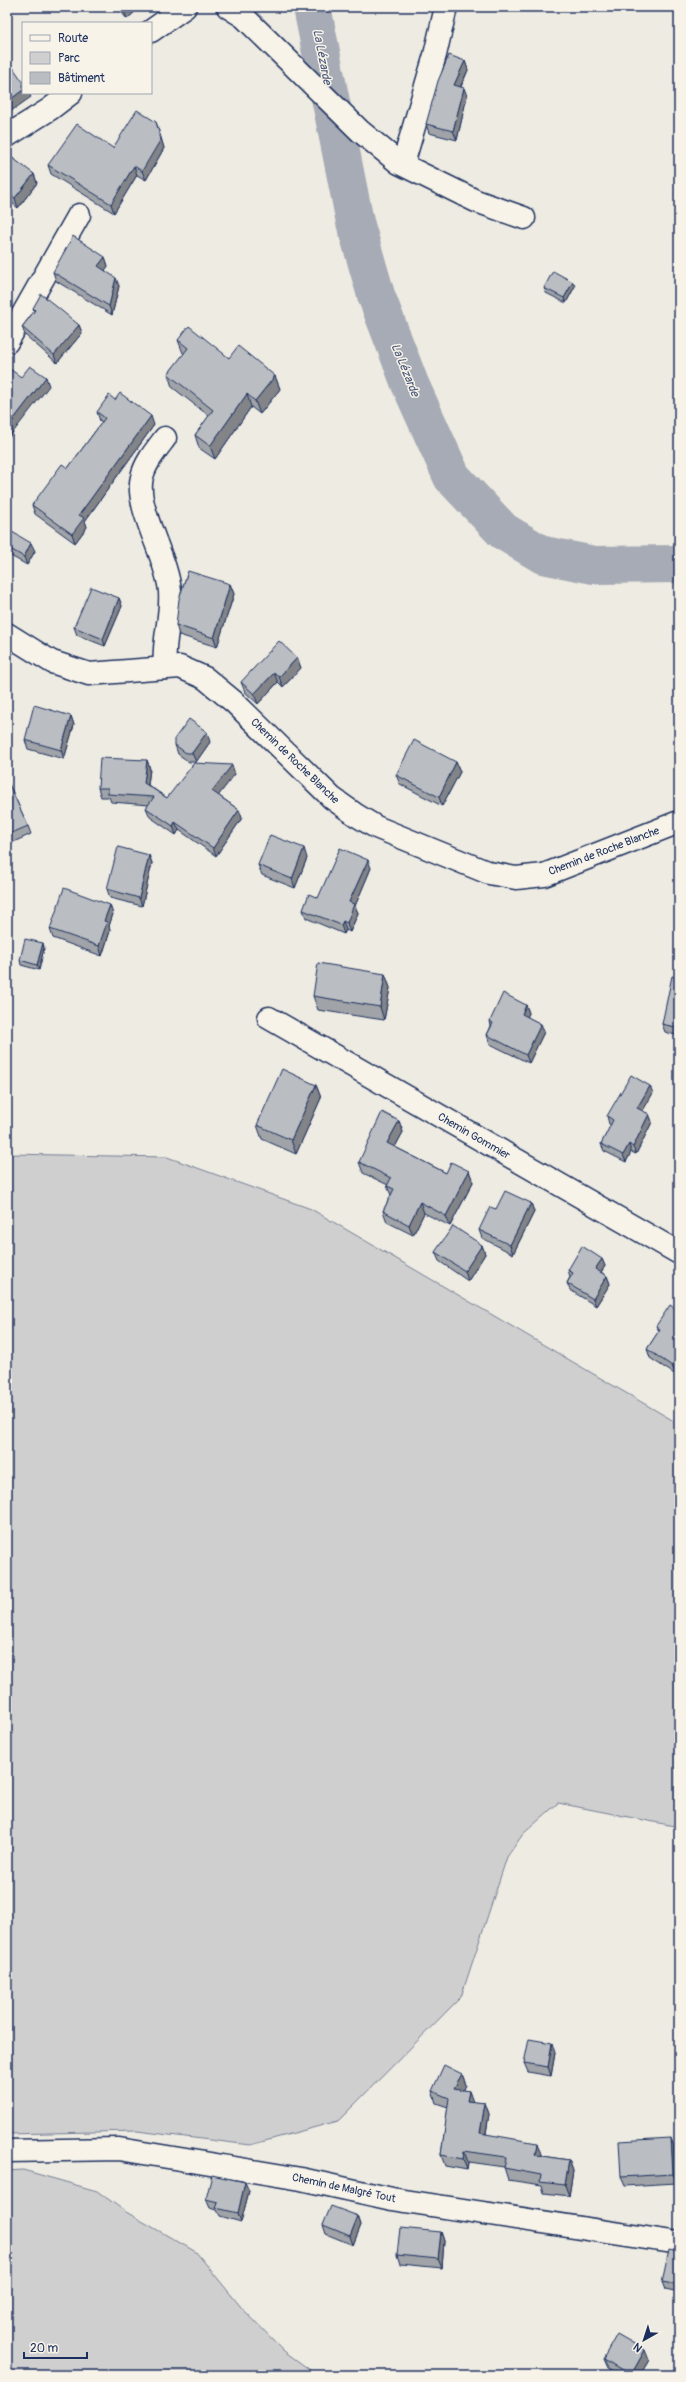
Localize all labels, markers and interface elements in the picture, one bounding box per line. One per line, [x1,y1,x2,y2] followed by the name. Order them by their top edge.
[22,22,152,94] legend
[309,28,335,87] water label: La Lézarde
[58,31,88,46] text: Route
[58,51,80,66] text: Parc
[58,71,105,86] text: Bâtiment
[388,341,423,400] water label: La Lézarde
[248,715,342,807] street label: Chemin de Roche Blanche
[547,824,662,878] street label: Chemin de Roche Blanche
[436,1110,512,1162] street label: Chemin Gommier
[291,2171,398,2205] street label: Chemin de Malgré Tout
[624,2320,664,2360] north arrow
[24,2334,87,2360] scale bar
[631,2340,645,2355] text: N
[30,2341,59,2356] text: 20 m

